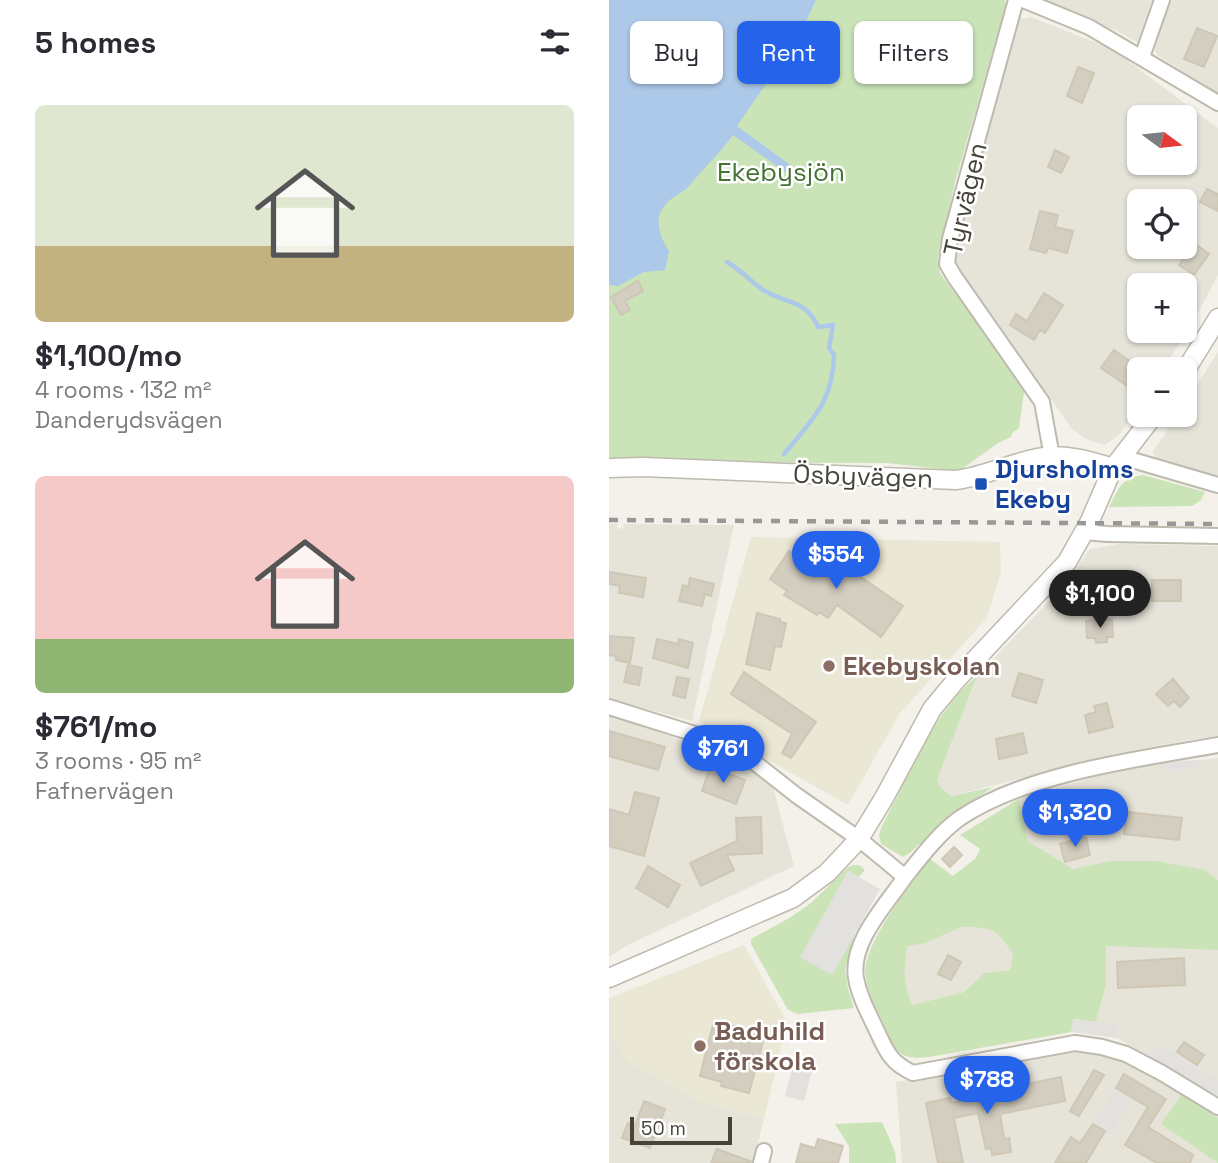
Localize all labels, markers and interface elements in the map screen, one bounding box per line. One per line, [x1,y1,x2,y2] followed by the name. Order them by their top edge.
[630,21,723,84] chip: Buy
[737,21,840,84] chip: Rent
[854,21,973,84] chip: Filters
[35,23,156,62] text: 5 homes
[536,23,574,61] icon: filters
[1127,105,1197,175] north arrow
[1127,105,1197,427] map controls
[935,139,995,259] street label: Tyrvägen
[242,150,368,276] icon: home
[717,155,845,189] park label: Ekebysjön
[1127,189,1197,259] button: locate
[1127,273,1197,343] button: +
[35,336,182,375] text: $1,100/mo
[1127,357,1197,427] button: −
[35,375,211,405] text: 4 rooms · 132 m²
[35,405,223,435] text: Danderydsvägen
[995,452,1134,516] place label: Djursholms Ekeby
[792,457,934,495] street label: Ösbyvägen
[973,476,989,492] marker: Djursholms Ekeby
[242,521,368,647] icon: home
[795,532,877,591] pin: $554
[808,539,864,569] text: $554
[1043,570,1157,630] pin: $1,100
[1065,578,1135,608] text: $1,100
[843,649,1000,683] place label: Ekebyskolan
[821,658,837,674] marker: Ekebyskolan
[35,707,157,746] text: $761/mo
[682,726,764,785] pin: $761
[697,733,749,763] text: $761
[35,746,201,776] text: 3 rooms · 95 m²
[35,776,174,806] text: Fafnervägen
[1018,790,1132,849] pin: $1,320
[1038,797,1112,827] text: $1,320
[714,1014,825,1078] place label: Baduhild förskola
[692,1038,708,1054] marker: Baduhild förskola
[946,1056,1028,1116] pin: $788
[960,1064,1014,1094] text: $788
[630,1114,731,1146] scale bar
[641,1116,686,1141] text: 50 m

